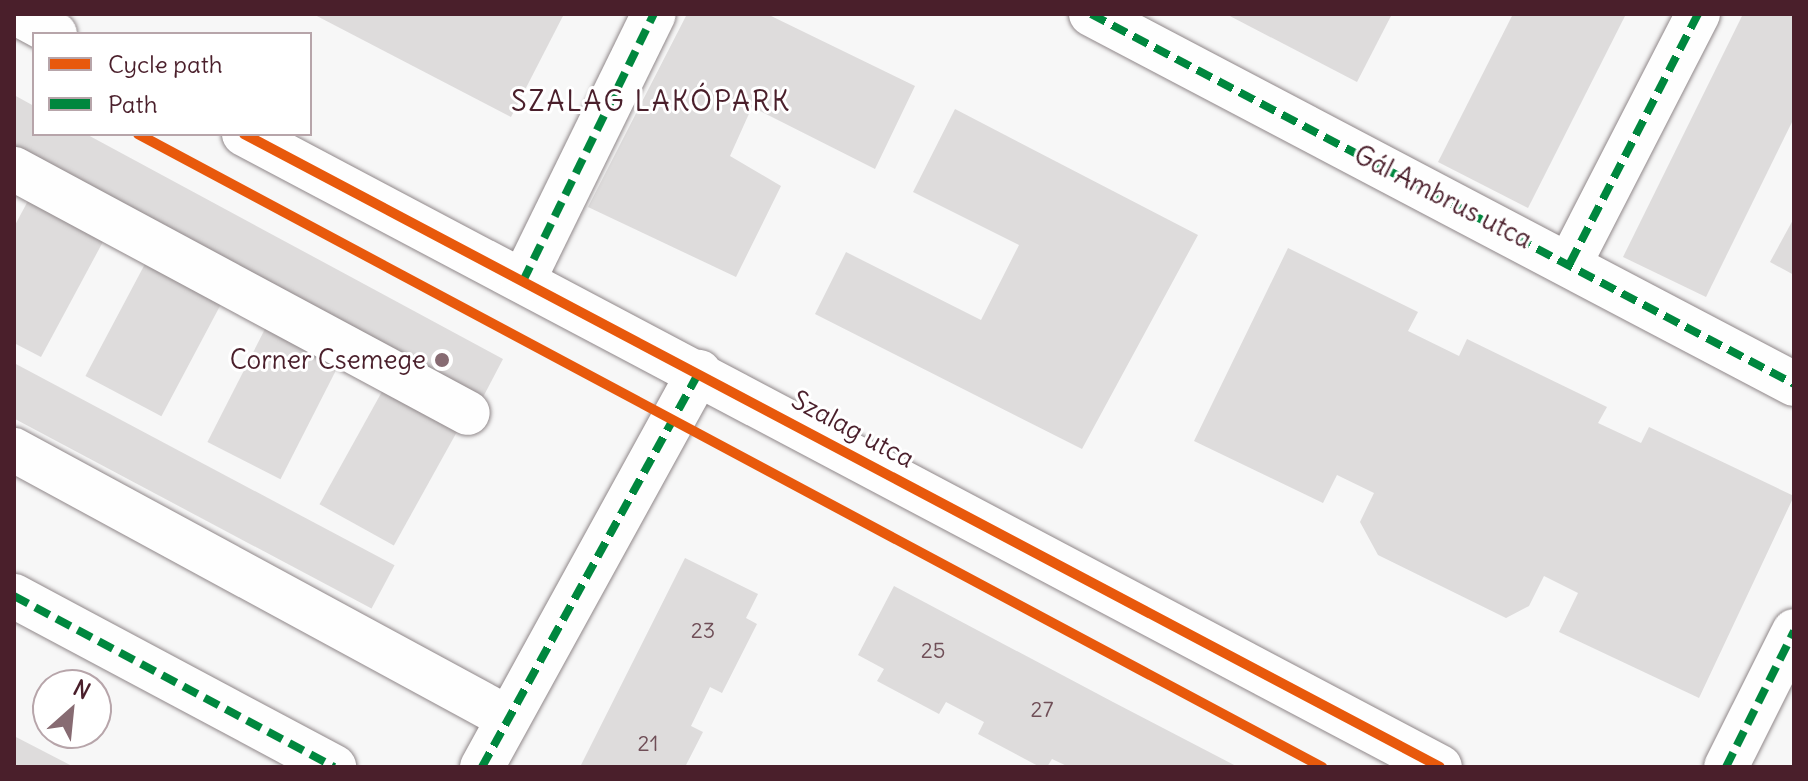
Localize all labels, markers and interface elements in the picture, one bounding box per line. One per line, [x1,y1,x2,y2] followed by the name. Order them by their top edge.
[32,32,312,136] legend
[108,49,223,79] text: Cycle path
[511,84,791,118] district label: SZALAG LAKÓPARK
[108,89,158,119] text: Path
[1349,139,1537,255] street label: Gál Ambrus utca
[230,344,426,376] place label: Corner Csemege
[433,351,451,369] marker: Corner Csemege
[786,384,920,474] street label: Szalag utca
[691,618,715,644] house number: 23
[921,638,945,664] house number: 25
[32,669,112,749] north arrow
[69,673,95,705] text: N
[1031,697,1053,723] house number: 27
[638,731,658,757] house number: 21

